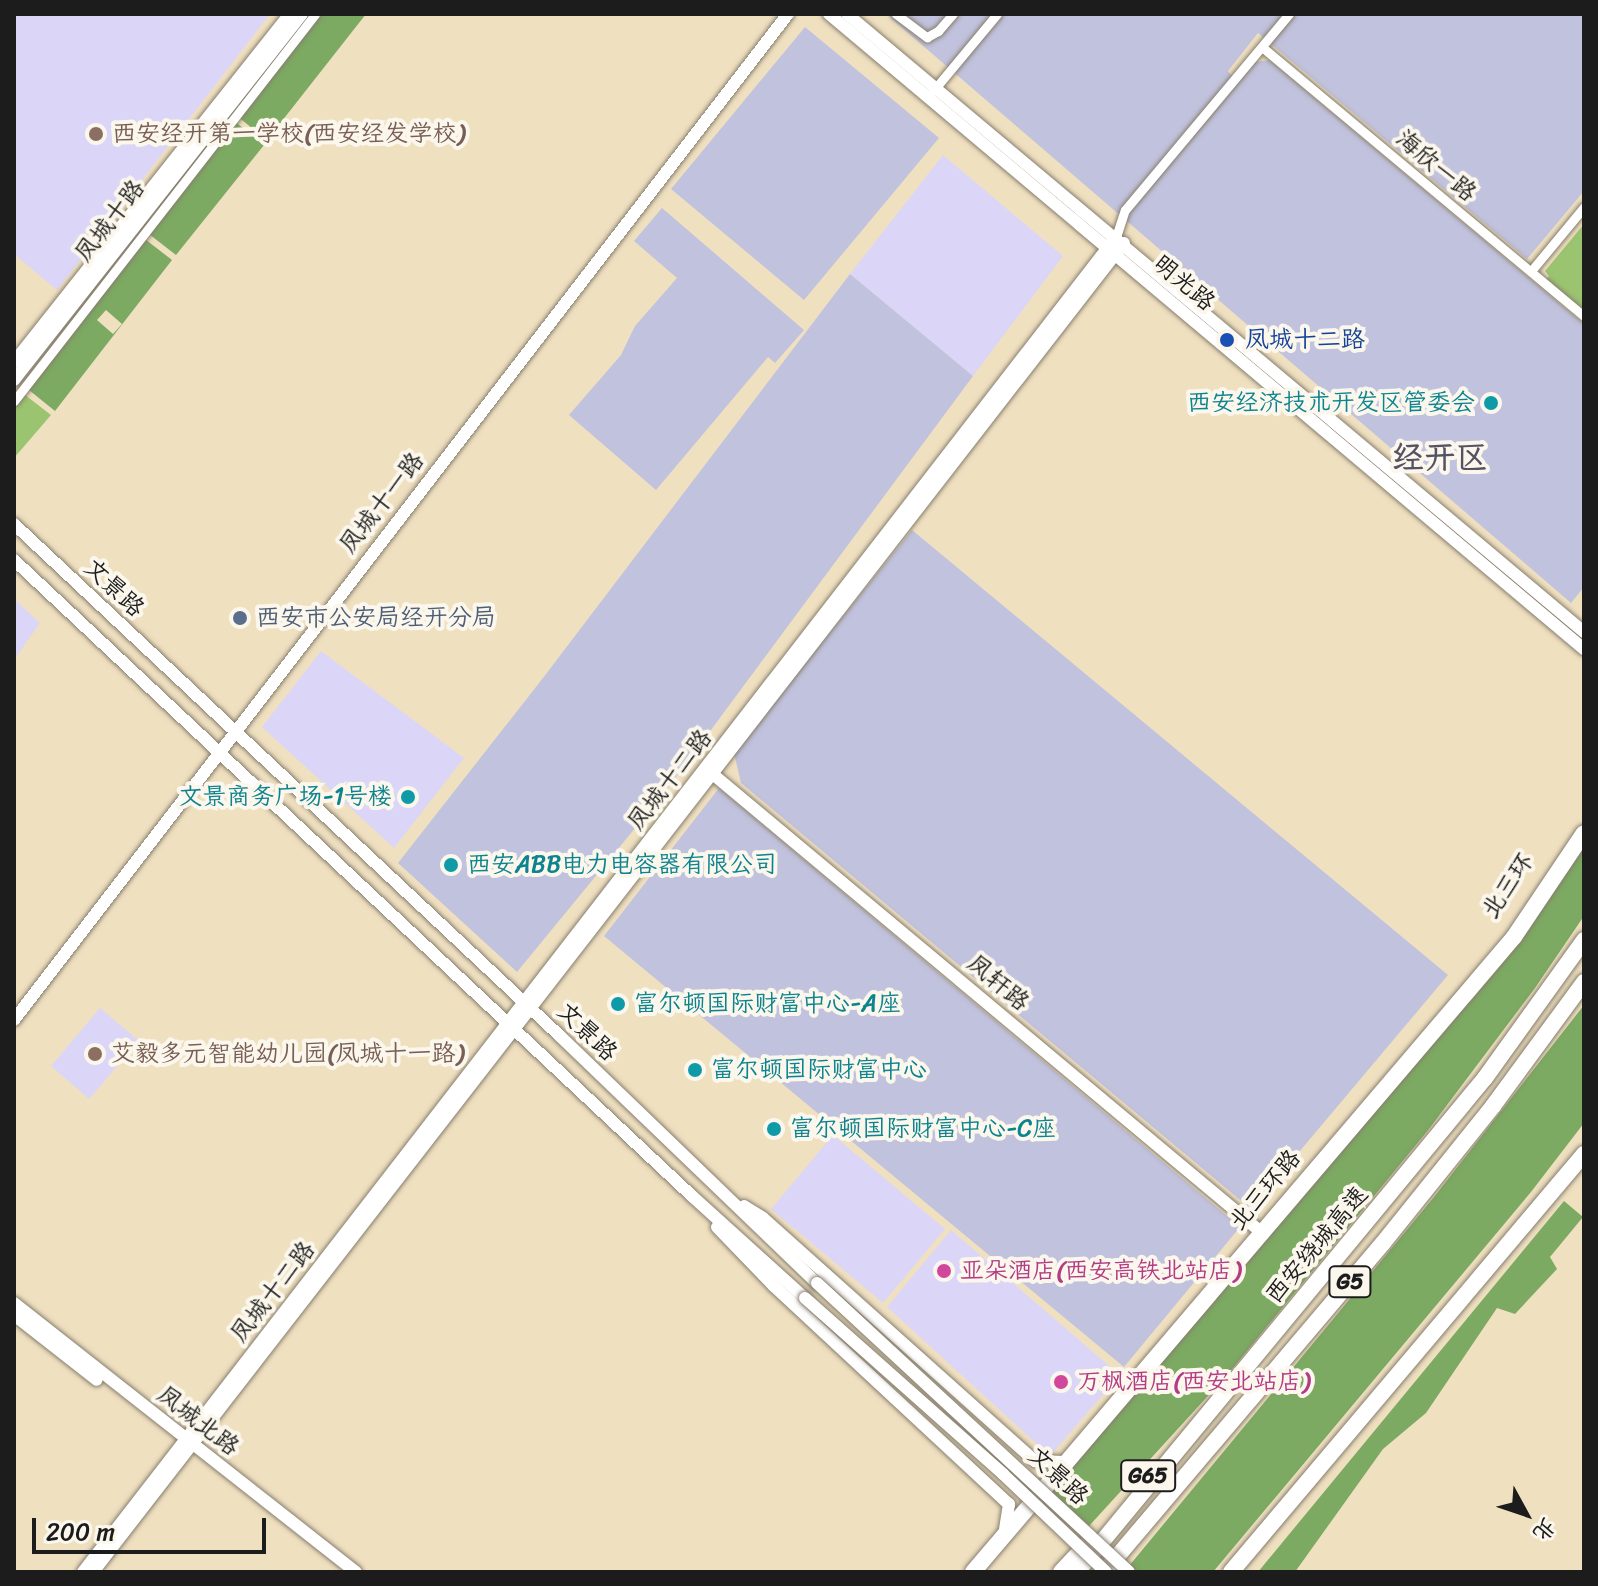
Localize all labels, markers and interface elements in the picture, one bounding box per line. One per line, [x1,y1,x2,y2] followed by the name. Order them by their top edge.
[112,120,465,148] place label: 西安经开第一学校(西安经发学校)
[1390,124,1482,208] street label: 海欣一路
[87,125,105,143] marker: 西安经开第一学校(西安经发学校)
[69,174,151,268] street label: 凤城十路
[1147,249,1221,317] street label: 明光路
[1245,326,1365,354] place label: 凤城十二路
[1216,329,1238,351] marker: 凤城十二路
[1187,389,1475,417] place label: 西安经济技术开发区管委会
[1482,394,1500,412] marker: 西安经济技术开发区管委会
[1392,439,1488,477] district label: 经开区
[334,447,430,559] street label: 凤城十一路
[78,553,150,623] street label: 文景路
[256,604,496,632] place label: 西安市公安局经开分局
[231,609,249,627] marker: 西安市公安局经开分局
[622,724,718,836] street label: 凤城十二路
[179,783,392,811] place label: 文景商务广场-1号楼
[399,788,417,806] marker: 文景商务广场-1号楼
[1476,848,1540,924] street label: 北三环
[467,851,777,879] place label: 西安ABB电力电容器有限公司
[442,856,460,874] marker: 西安ABB电力电容器有限公司
[961,949,1035,1017] street label: 凤轩路
[634,990,901,1018] place label: 富尔顿国际财富中心-A座
[609,995,627,1013] marker: 富尔顿国际财富中心-A座
[551,997,623,1067] street label: 文景路
[111,1040,464,1068] place label: 艾毅多元智能幼儿园(凤城十一路)
[86,1045,104,1063] marker: 艾毅多元智能幼儿园(凤城十一路)
[711,1056,927,1084] place label: 富尔顿国际财富中心
[686,1061,704,1079] marker: 富尔顿国际财富中心
[790,1115,1056,1143] place label: 富尔顿国际财富中心-C座
[765,1120,783,1138] marker: 富尔顿国际财富中心-C座
[1223,1144,1307,1236] street label: 北三环路
[1260,1181,1374,1309] street label: 西安绕城高速
[225,1236,321,1348] street label: 凤城十二路
[960,1257,1241,1285] place label: 亚朵酒店(西安高铁北站店)
[935,1262,953,1280] marker: 亚朵酒店(西安高铁北站店)
[1328,1264,1372,1300] road number: G5
[1077,1368,1310,1396] place label: 万枫酒店(西安北站店)
[1052,1373,1070,1391] marker: 万枫酒店(西安北站店)
[151,1380,245,1462] street label: 凤城北路
[1022,1441,1094,1511] street label: 文景路
[1120,1458,1176,1494] road number: G65
[1486,1474,1566,1554] north arrow
[36,1502,270,1552] scale bar
[1523,1509,1567,1551] text: 北
[46,1511,115,1553] text: 200 m

